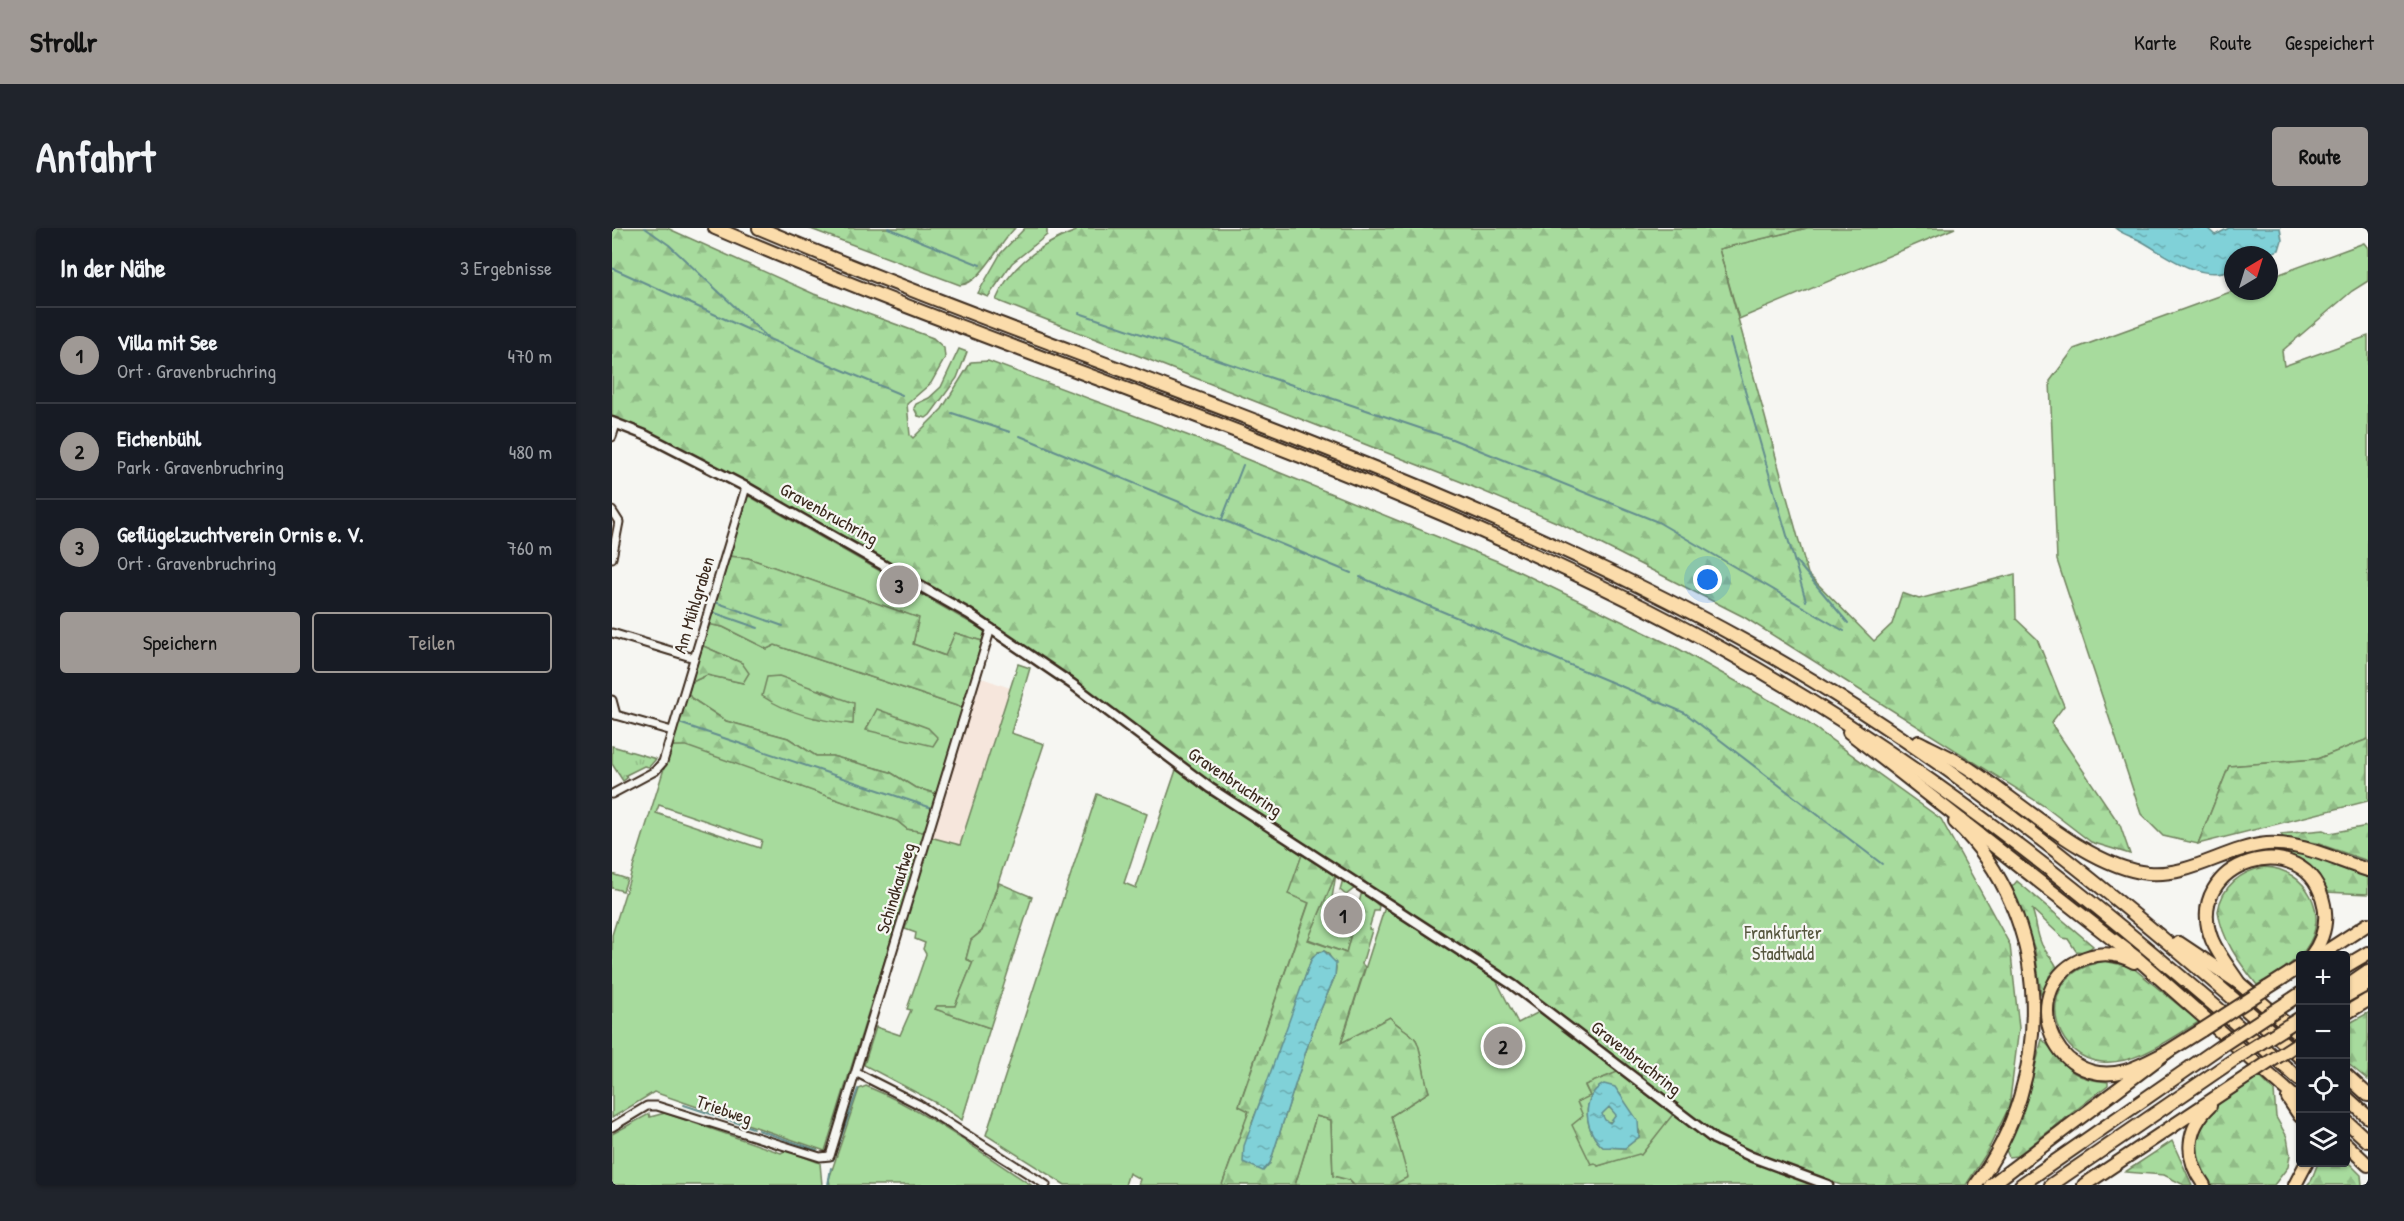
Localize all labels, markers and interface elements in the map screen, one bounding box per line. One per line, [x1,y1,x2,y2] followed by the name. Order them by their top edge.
[30,23,97,61] text: Strollr
[2134,28,2177,57] text: Karte
[2210,28,2252,57] text: Route
[2285,28,2374,57] text: Gespeichert
[2272,127,2368,186] button: Route
[36,128,155,185] text: Anfahrt
[2224,246,2278,300] north arrow
[60,250,166,285] text: In der Nähe
[460,254,552,281] text: 3 Ergebnisse
[117,327,218,357] text: Villa mit See
[76,342,83,369] text: 1
[507,342,552,369] text: 470 m
[117,357,276,384] text: Ort · Gravenbruchring
[117,423,201,453] text: Eichenbühl
[75,438,84,465] text: 2
[509,438,552,465] text: 480 m
[117,453,284,480] text: Park · Gravenbruchring
[776,476,883,551] street label: Gravenbruchring
[117,519,364,549] text: Geflügelzuchtverein Ornis e. V.
[75,534,84,561] text: 3
[507,534,552,561] text: 760 m
[117,549,276,576] text: Ort · Gravenbruchring
[667,553,720,656] street label: Am Mühlgraben
[880,562,918,608] pin: 3
[1693,565,1722,594] your location
[60,612,300,673] button: Speichern
[312,612,552,673] button: Teilen
[1183,741,1287,822] street label: Gravenbruchring
[870,840,921,936] street label: Schindkautweg
[1324,892,1362,938] pin: 1
[1743,920,1822,966] park label: Frankfurter Stadtwald
[2296,951,2350,1167] map controls
[2296,951,2350,1005] button: +
[2296,1005,2350,1059] button: −
[1586,1014,1687,1101] street label: Gravenbruchring
[1484,1024,1522,1068] pin: 2
[2296,1059,2350,1113] button: locate
[693,1088,755,1131] street label: Triebweg
[2296,1113,2350,1167] button: layers

